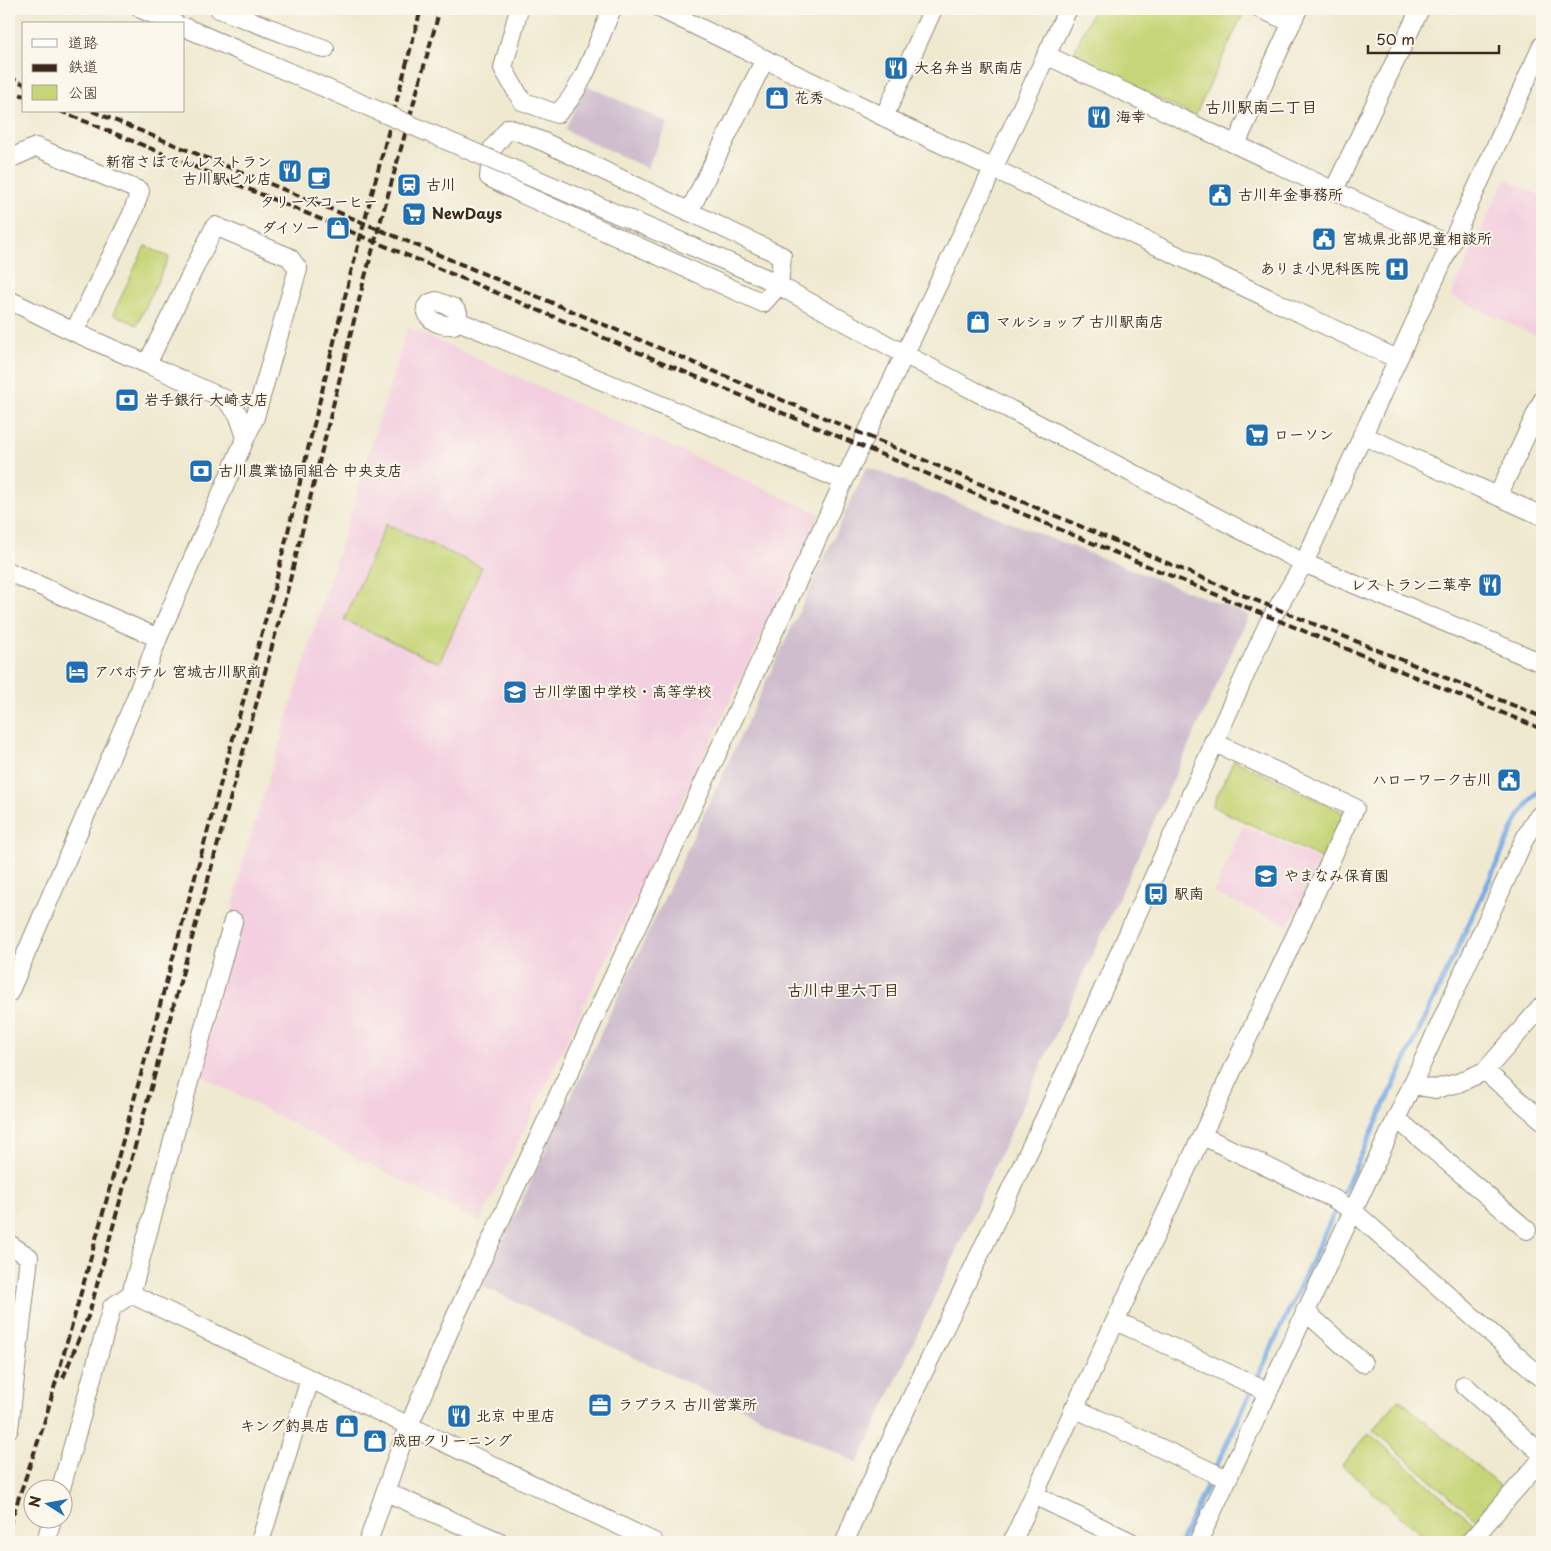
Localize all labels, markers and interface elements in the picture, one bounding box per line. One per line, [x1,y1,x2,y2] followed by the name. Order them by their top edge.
[22,22,185,112] legend
[1368,22,1500,54] scale bar
[1376,27,1415,50] text: 50 m
[68,30,98,53] text: 道路
[68,54,98,77] text: 鉄道
[883,55,909,81] restaurant icon: 大名弁当 駅南店
[914,55,1024,78] place label: 大名弁当 駅南店
[68,80,98,103] text: 公園
[764,85,790,111] shop icon: 花秀
[794,85,824,108] place label: 花秀
[1205,94,1317,118] district label: 古川駅南二丁目
[1086,104,1112,130] restaurant icon: 海幸
[1116,104,1146,127] place label: 海幸
[106,149,272,189] place label: 新宿さぼてんレストラン 古川駅ビル店
[277,158,303,184] restaurant icon: 新宿さぼてんレストラン 古川駅ビル店
[306,165,332,191] cafe icon: タリーズコーヒー
[396,172,422,198] station icon: 古川
[426,172,456,195] place label: 古川
[1207,182,1233,208] public building icon: 古川年金事務所
[1238,182,1343,205] place label: 古川年金事務所
[260,189,378,212] place label: タリーズコーヒー
[401,201,427,227] supermarket icon: NewDays
[432,201,502,224] place label: NewDays
[261,215,320,238] place label: ダイソー
[325,215,351,241] shop icon: ダイソー
[1311,226,1337,252] public building icon: 宮城県北部児童相談所
[1342,226,1492,249] place label: 宮城県北部児童相談所
[1260,256,1380,279] place label: ありま小児科医院
[1384,256,1410,282] hospital icon: ありま小児科医院
[965,309,991,335] shop icon: マルショップ 古川駅南店
[996,309,1164,332] place label: マルショップ 古川駅南店
[114,387,140,413] bank icon: 岩手銀行 大崎支店
[144,387,269,410] place label: 岩手銀行 大崎支店
[1244,422,1270,448] supermarket icon: ローソン
[1274,422,1334,445] place label: ローソン
[188,458,214,484] bank icon: 古川農業協同組合 中央支店
[218,458,403,481] place label: 古川農業協同組合 中央支店
[1351,572,1472,595] place label: レストラン二葉亭
[1477,572,1503,598] restaurant icon: レストラン二葉亭
[64,659,90,685] hotel icon: アパホテル 宮城古川駅前
[94,659,262,682] place label: アパホテル 宮城古川駅前
[502,679,528,705] school or university icon: 古川学園中学校・高等学校
[532,679,712,702] place label: 古川学園中学校・高等学校
[1372,767,1492,790] place label: ハローワーク古川
[1496,767,1522,793] public building icon: ハローワーク古川
[1253,863,1279,889] school or university icon: やまなみ保育園
[1284,863,1389,886] place label: やまなみ保育園
[1143,881,1169,907] bus stop icon: 駅南
[1174,881,1204,904] place label: 駅南
[787,977,899,1001] district label: 古川中里六丁目
[587,1392,613,1418] office icon: ラプラス 古川営業所
[618,1392,757,1415] place label: ラプラス 古川営業所
[446,1403,472,1429] restaurant icon: 北京 中里店
[476,1403,556,1426] place label: 北京 中里店
[240,1413,330,1436] place label: キング釣具店
[334,1413,360,1439] shop icon: キング釣具店
[362,1428,388,1454] shop icon: 成田クリーニング
[392,1428,512,1451] place label: 成田クリーニング
[22,1478,72,1528] north arrow
[23,1494,46,1509] text: N

